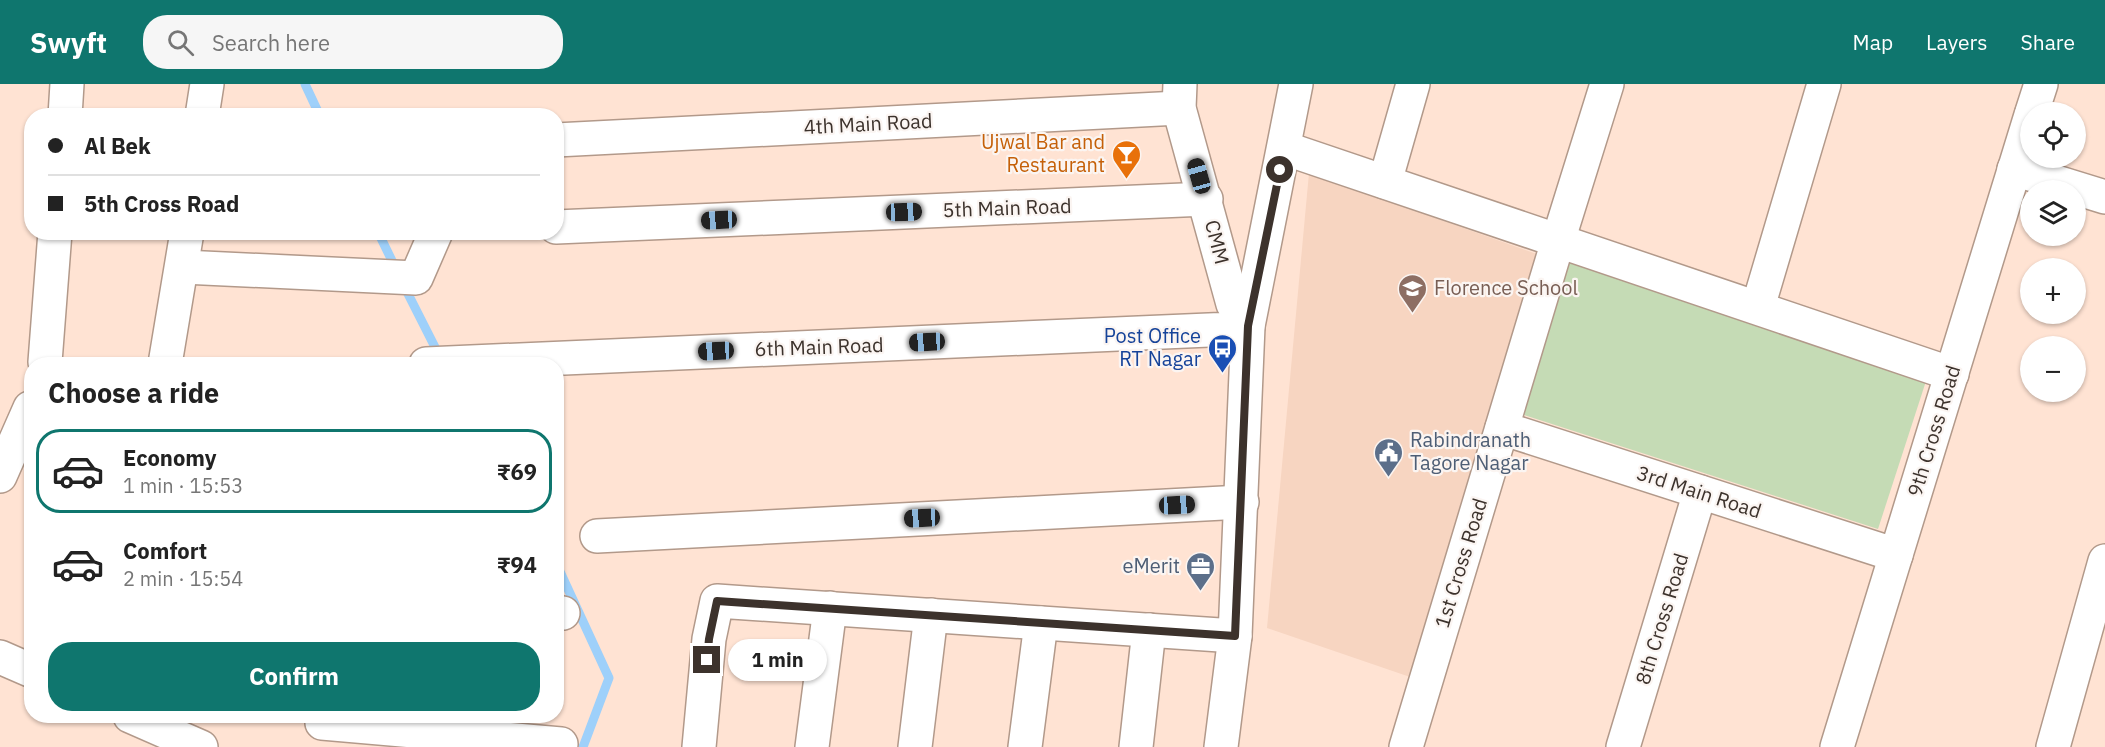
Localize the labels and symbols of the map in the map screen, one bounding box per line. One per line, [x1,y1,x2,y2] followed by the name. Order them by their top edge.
[803,107,933,140] street label: 4th Main Road
[981,128,1105,178] place label: Ujwal Bar and Restaurant
[1110,138,1142,180] bar icon: Ujwal Bar and Restaurant
[1185,156,1213,196] car
[1266,156,1293,183] route start
[942,192,1072,223] street label: 5th Main Road
[886,202,922,222] car
[701,210,737,230] car
[1199,217,1236,267] street label: CMM
[1397,272,1429,314] school or university icon: Florence School
[1434,274,1578,301] place label: Florence School
[1104,322,1201,372] place label: Post Office RT Nagar
[754,331,884,362] street label: 6th Main Road
[909,332,945,352] car
[1206,332,1238,374] bus stop icon: Post Office RT Nagar
[698,341,734,361] car
[1901,362,1966,500] street label: 9th Cross Road
[1410,426,1531,476] place label: Rabindranath Tagore Nagar
[1373,436,1405,478] public building icon: Rabindranath Tagore Nagar
[1633,459,1765,524] street label: 3rd Main Road
[1159,495,1195,515] car
[1428,495,1493,631] street label: 1st Cross Road
[904,508,940,528] car
[1185,550,1217,592] office icon: eMerit
[1629,550,1694,688] street label: 8th Cross Road
[1122,552,1180,579] place label: eMerit
[728,639,827,681] callout: 1 min
[693,646,720,673] route end

